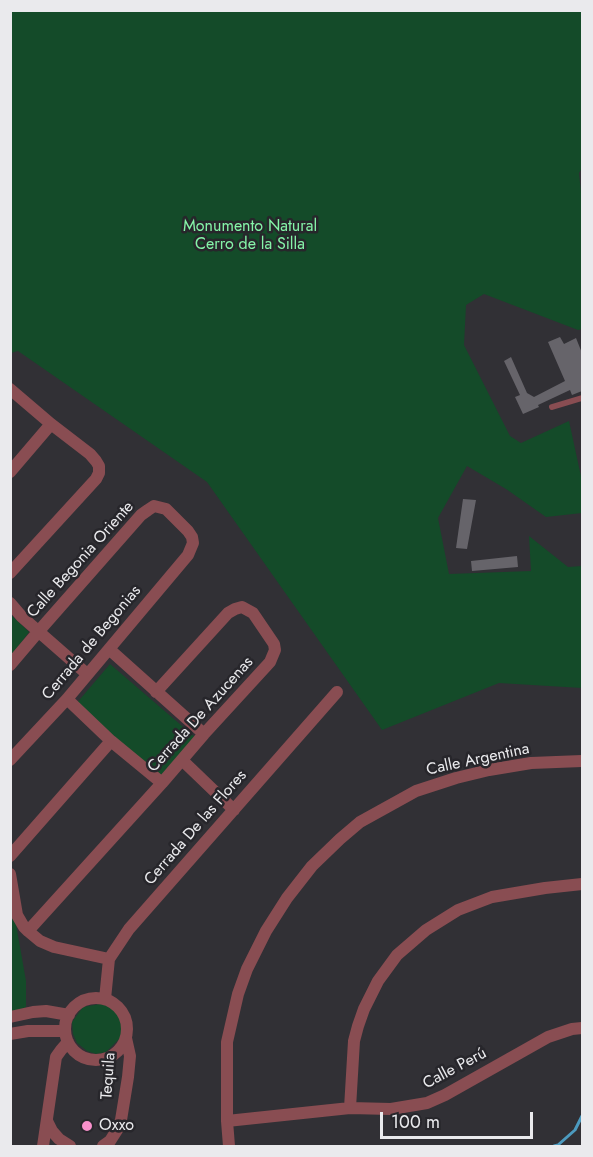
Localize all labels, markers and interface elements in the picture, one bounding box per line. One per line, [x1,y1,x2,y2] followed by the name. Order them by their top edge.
[183,217,317,255] park label: Monumento Natural Cerro de la Silla
[24,498,138,622] street label: Calle Begonia Oriente
[39,582,145,704] street label: Cerrada de Begonias
[144,653,258,777] street label: Cerrada De Azucenas
[425,740,531,780] street label: Calle Argentina
[141,766,251,890] street label: Cerrada De las Flores
[420,1044,490,1094] street label: Calle Perú
[98,1052,120,1100] street label: Tequila
[383,1100,536,1138] scale bar
[391,1109,440,1135] text: 100 m
[99,1116,134,1136] place label: Oxxo
[80,1119,94,1133] marker: Oxxo

